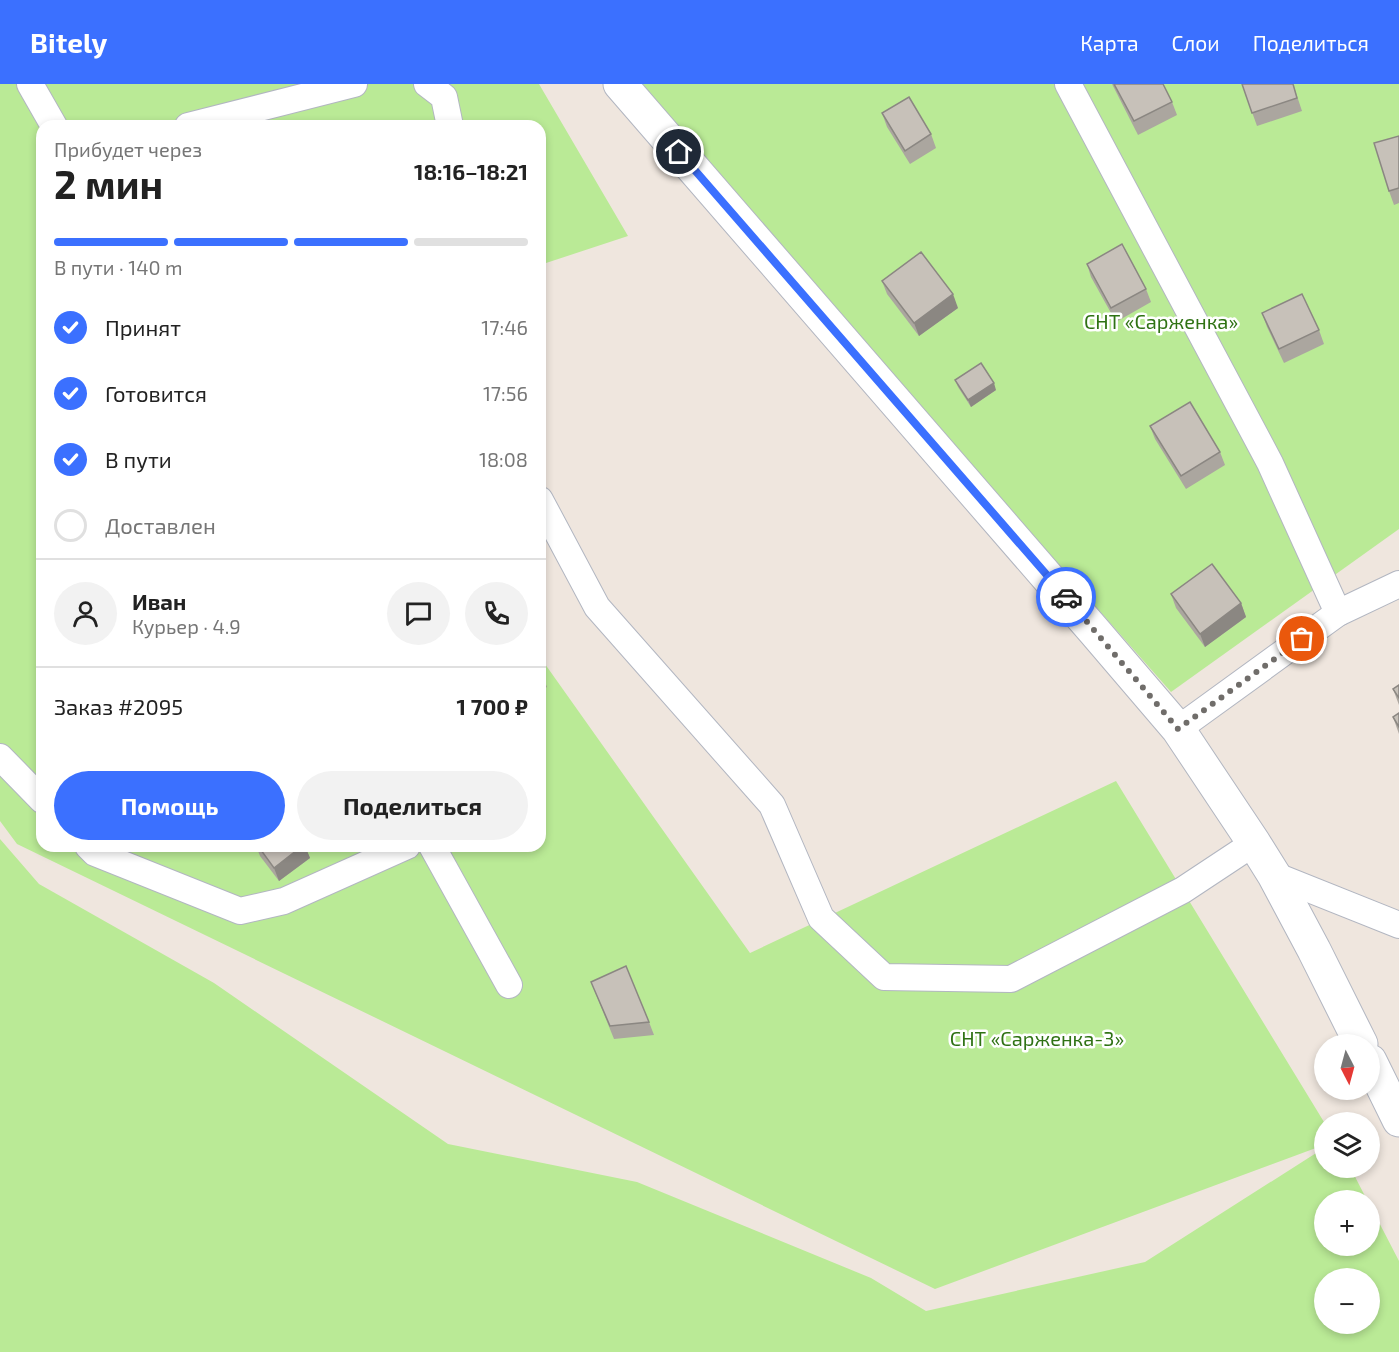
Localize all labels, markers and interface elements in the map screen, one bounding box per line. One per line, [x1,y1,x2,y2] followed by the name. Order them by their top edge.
[30,25,107,59] text: Bitely
[1080,30,1139,55] text: Карта
[1172,30,1220,55] text: Слои
[1253,30,1369,55] text: Поделиться
[653,126,704,177] pin
[662,135,695,168] icon: home
[54,137,202,161] text: Прибудет через
[414,158,528,184] text: 18:16–18:21
[54,160,163,207] text: 2 мин
[54,255,182,279] text: В пути · 140 m
[1084,309,1238,333] park label: СНТ «Сарженка»
[54,311,87,344] icon: check
[105,314,181,340] text: Принят
[481,315,528,339] text: 17:46
[54,377,87,410] icon: check
[105,380,207,406] text: Готовится
[483,381,528,405] text: 17:56
[54,443,87,476] icon: check
[105,446,172,472] text: В пути
[479,447,528,471] text: 18:08
[105,512,216,538] text: Доставлен
[1036,567,1096,627] courier
[1050,581,1083,614] icon: car
[54,582,117,645] button: person
[387,582,450,645] button: chat
[465,582,528,645] button: phone
[132,588,186,614] text: Иван
[1276,613,1327,664] pin
[132,614,241,638] text: Курьер · 4.9
[1285,622,1318,655] icon: bag
[54,693,183,719] text: Заказ #2095
[457,693,528,719] text: 1 700 ₽
[54,771,285,840] button: Помощь
[297,771,528,840] button: Поделиться
[950,1026,1124,1050] park label: СНТ «Сарженка-3»
[1314,1034,1380,1100] north arrow
[1314,1034,1380,1334] map controls
[1314,1112,1380,1178] button: layers
[1314,1190,1380,1256] button: +
[1314,1268,1380,1334] button: −

